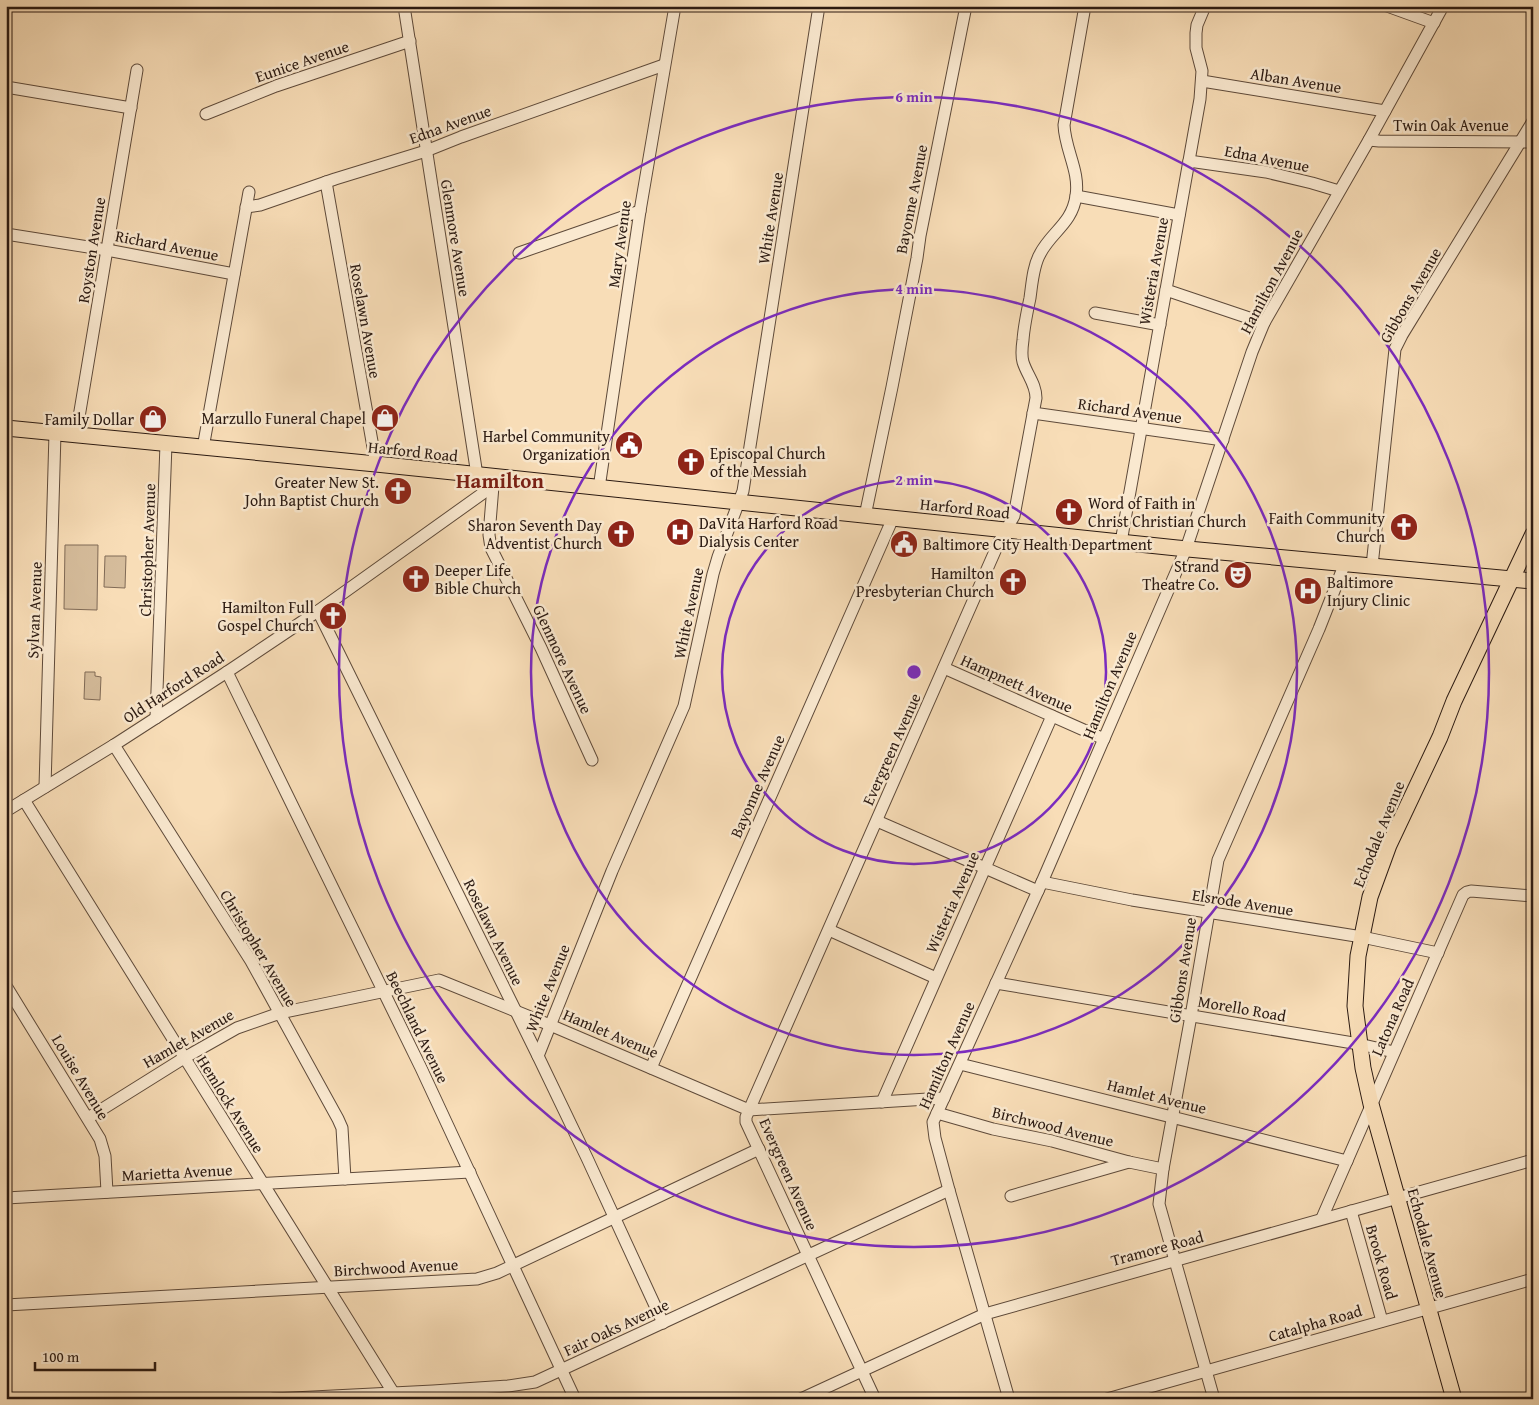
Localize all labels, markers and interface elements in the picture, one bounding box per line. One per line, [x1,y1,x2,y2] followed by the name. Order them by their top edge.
[252,34,352,88] street label: Eunice Avenue
[1249,61,1343,99] street label: Alban Avenue
[895,86,933,107] text: 6 min
[406,98,494,150] street label: Edna Avenue
[1393,113,1509,137] street label: Twin Oak Avenue
[1223,138,1311,178] street label: Edna Avenue
[889,142,933,256] street label: Bayonne Avenue
[751,170,789,266] street label: White Avenue
[435,178,477,298] street label: Glenmore Avenue
[71,195,111,305] street label: Royston Avenue
[601,199,637,289] street label: Mary Avenue
[1132,215,1174,327] street label: Wisteria Avenue
[113,223,221,267] street label: Richard Avenue
[1233,224,1309,338] street label: Hamilton Avenue
[1373,243,1447,347] street label: Gibbons Avenue
[344,262,388,380] street label: Roselawn Avenue
[895,278,933,299] text: 4 min
[1076,391,1184,429] street label: Richard Avenue
[370,403,400,433] shop icon: Marzullo Funeral Chapel
[138,404,168,434] shop icon: Family Dollar
[202,406,367,430] place label: Marzullo Funeral Chapel
[45,407,134,431] place label: Family Dollar
[483,424,610,466] place label: Harbel Community Organization
[614,430,644,460] public building icon: Harbel Community Organization
[367,434,459,468] street label: Harford Road
[710,441,826,483] place label: Episcopal Church of the Messiah
[676,447,706,477] church icon: Episcopal Church of the Messiah
[456,465,545,496] district label: Hamilton
[895,469,933,490] text: 2 min
[243,470,379,512] place label: Greater New St. John Baptist Church
[383,476,413,506] church icon: Greater New St. John Baptist Church
[133,483,161,617] street label: Christopher Avenue
[919,491,1011,525] street label: Harford Road
[1088,491,1246,533] place label: Word of Faith in Christ Christian Church
[1054,497,1084,527] church icon: Word of Faith in Christ Christian Church
[1269,506,1385,548] place label: Faith Community Church
[699,511,838,553] place label: DaVita Harford Road Dialysis Center
[1389,512,1419,542] church icon: Faith Community Church
[468,513,602,555] place label: Sharon Seventh Day Adventist Church
[665,517,695,547] hospital icon: DaVita Harford Road Dialysis Center
[606,519,636,549] church icon: Sharon Seventh Day Adventist Church
[889,529,919,559] public building icon: Baltimore City Health Department
[923,532,1153,556] place label: Baltimore City Health Department
[1142,554,1219,596] place label: Strand Theatre Co.
[435,558,521,600] place label: Deeper Life Bible Church
[1223,560,1253,590] theatre icon: Strand Theatre Co.
[20,561,48,659] street label: Sylvan Avenue
[856,561,994,603] place label: Hamilton Presbyterian Church
[401,564,431,594] church icon: Deeper Life Bible Church
[667,565,709,661] street label: White Avenue
[998,567,1028,597] church icon: Hamilton Presbyterian Church
[1327,570,1410,612] place label: Baltimore Injury Clinic
[1293,576,1323,606] hospital icon: Baltimore Injury Clinic
[217,595,315,637] place label: Hamilton Full Gospel Church
[527,600,599,718] street label: Glenmore Avenue
[318,601,348,631] church icon: Hamilton Full Gospel Church
[1075,627,1143,743] street label: Hamilton Avenue
[118,645,229,729] street label: Old Harford Road
[957,648,1077,718] street label: Hampnett Avenue
[905,663,923,681] centre of rings
[855,689,927,809] street label: Evergreen Avenue
[724,731,790,841] street label: Bayonne Avenue
[1346,777,1410,891] street label: Echodale Avenue
[919,847,985,957] street label: Wisteria Avenue
[458,875,530,989] street label: Roselawn Avenue
[1191,882,1295,922] street label: Elsrode Avenue
[214,885,304,1011] street label: Christopher Avenue
[1162,915,1202,1025] street label: Gibbons Avenue
[518,940,576,1036] street label: White Avenue
[380,967,456,1087] street label: Beechland Avenue
[1364,974,1420,1060] street label: Latona Road
[1196,988,1289,1028] street label: Morello Road
[912,997,980,1113] street label: Hamilton Avenue
[138,1002,238,1074] street label: Hamlet Avenue
[560,1002,662,1064] street label: Hamlet Avenue
[46,1030,116,1124] street label: Louise Avenue
[191,1050,271,1158] street label: Hemlock Avenue
[1105,1072,1209,1120] street label: Hamlet Avenue
[990,1099,1116,1153] street label: Birchwood Avenue
[753,1114,825,1234] street label: Evergreen Avenue
[121,1157,233,1187] street label: Marietta Avenue
[1402,1185,1454,1301] street label: Echodale Avenue
[1360,1222,1404,1303] street label: Brook Road
[1108,1224,1206,1272] street label: Tramore Road
[333,1252,459,1282] street label: Birchwood Avenue
[559,1292,673,1362] street label: Fair Oaks Avenue
[1265,1298,1365,1348] street label: Catalpha Road
[35,1340,155,1372] scale bar
[42,1346,80,1367] text: 100 m

